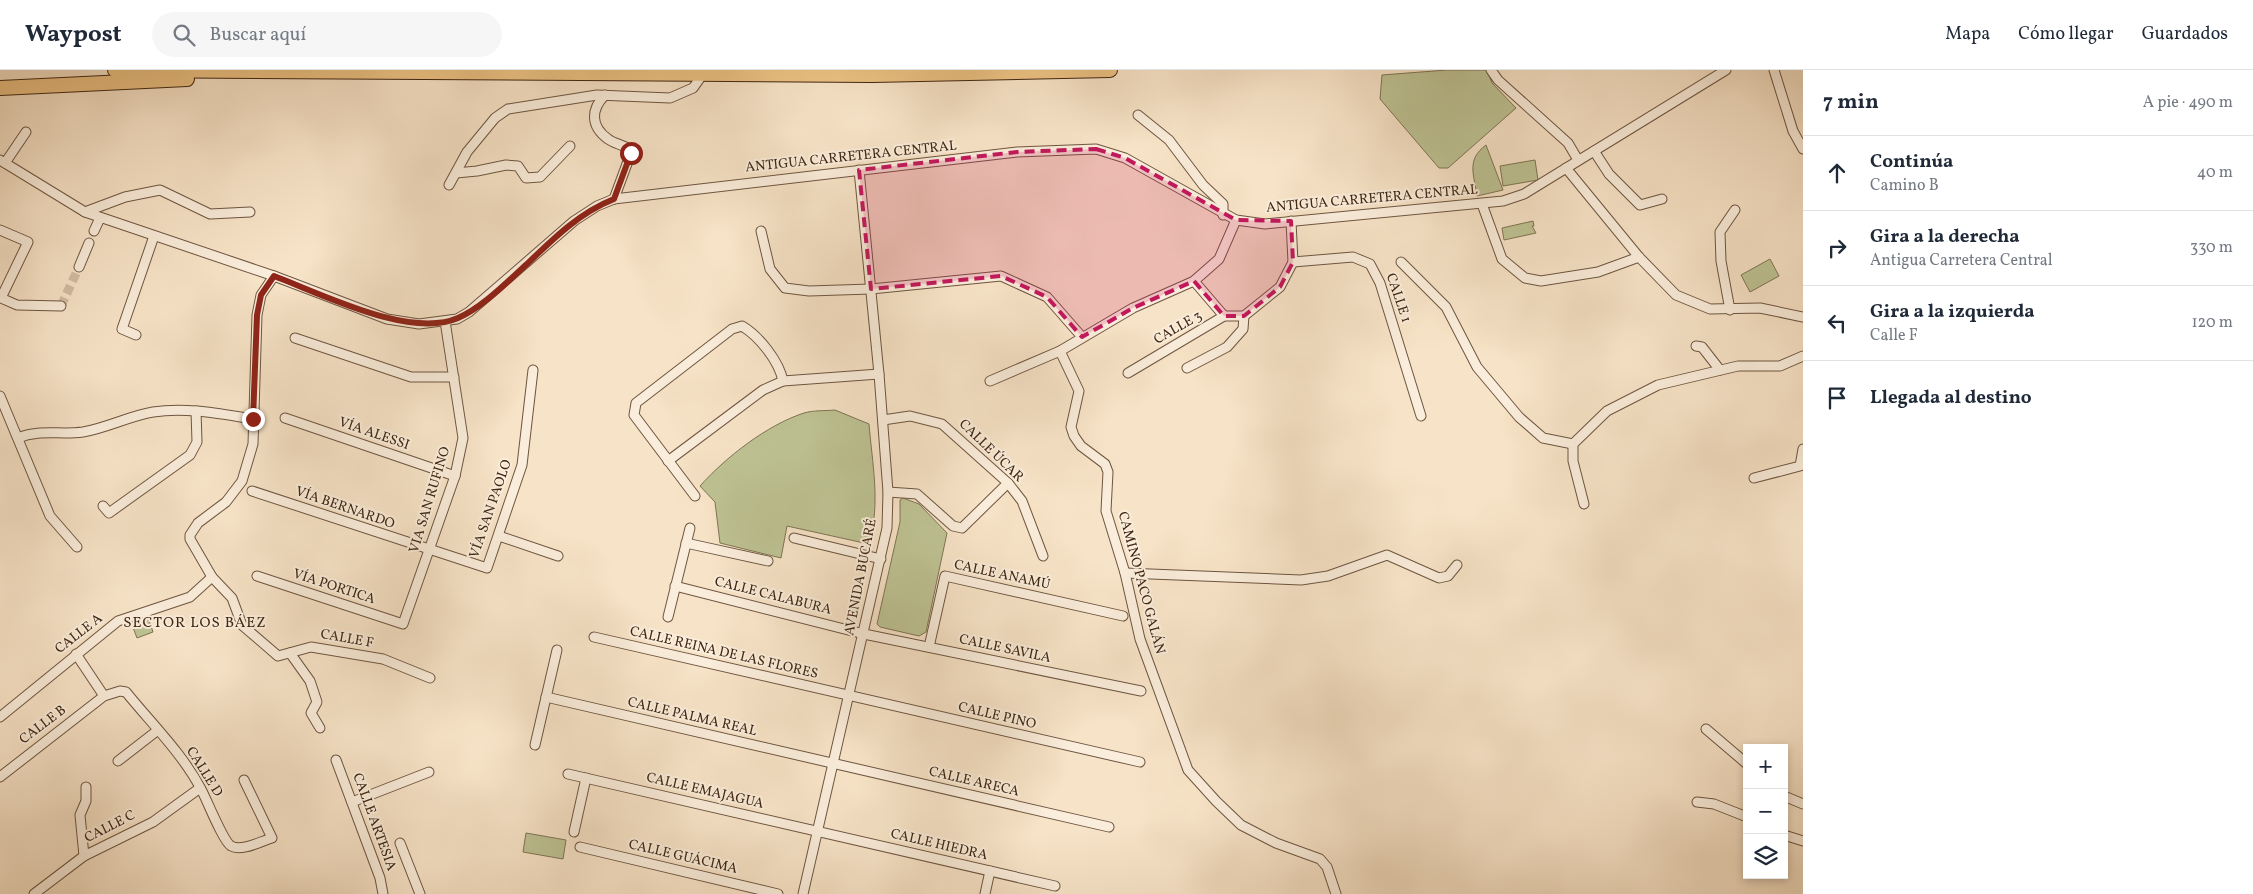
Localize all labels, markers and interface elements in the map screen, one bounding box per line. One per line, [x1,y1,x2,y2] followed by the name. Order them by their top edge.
[152,12,502,57] search box
[25,18,122,52] text: Waypost
[170,21,198,49] icon: search
[210,22,306,48] text: Buscar aquí
[1945,22,1990,47] text: Mapa
[2018,22,2114,47] text: Cómo llegar
[2142,22,2228,47] text: Guardados
[1823,88,1879,117] text: 7 min
[2143,92,2233,114] text: A pie · 490 m
[744,136,958,178] street label: ANTIGUA CARRETERA CENTRAL
[620,142,643,165] route start
[1870,149,1953,175] text: Continúa
[1823,159,1851,187] icon: ahead
[2197,162,2233,184] text: 40 m
[1870,175,1939,197] text: Camino B
[1265,180,1479,218] street label: ANTIGUA CARRETERA CENTRAL
[1870,224,2020,250] text: Gira a la derecha
[1823,234,1851,262] icon: right
[2190,237,2233,259] text: 330 m
[1870,250,2053,272] text: Antigua Carretera Central
[1381,271,1415,325] street label: CALLE 1
[1870,299,2035,325] text: Gira a la izquierda
[1150,307,1206,349] street label: CALLE 3
[1823,309,1851,337] icon: left
[2191,312,2233,334] text: 120 m
[1870,325,1918,347] text: Calle F
[1823,384,1851,412] icon: arrive
[1870,385,2032,411] text: Llegada al destino
[242,408,265,431] route end
[336,413,412,455] street label: VÍA ALESSI
[954,414,1029,487] street label: CALLE ÚCAR
[405,444,455,556] street label: VIA SAN RUFINO
[465,457,517,561] street label: VÍA SAN PAOLO
[293,482,397,534] street label: VÍA BERNARDO
[1113,510,1169,656] street label: CAMINO PACO GALÁN
[840,517,882,637] street label: AVENIDA BUCARÉ
[952,555,1052,594] street label: CALLE ANAMÚ
[290,565,378,609] street label: VÍA PORTICA
[713,572,833,620] street label: CALLE CALABURA
[51,609,107,659] street label: CALLE A
[123,613,267,634] district label: SECTOR LOS BÁEZ
[628,622,820,684] street label: CALLE REINA DE LAS FLORES
[319,625,375,653] street label: CALLE F
[957,630,1053,668] street label: CALLE SAVILA
[626,693,759,741] street label: CALLE PALMA REAL
[956,698,1038,734] street label: CALLE PINO
[16,701,70,749] street label: CALLE B
[181,743,227,801] street label: CALLE D
[1743,744,1788,879] map controls
[1743,744,1788,789] button: +
[927,762,1021,802] street label: CALLE ARECA
[644,768,766,814] street label: CALLE EMAJAGUA
[347,770,401,874] street label: CALLE ARTESIA
[1743,789,1788,834] button: −
[81,806,139,848] street label: CALLE C
[889,825,990,865] street label: CALLE HIEDRA
[1743,834,1788,879] button: layers
[627,835,739,879] street label: CALLE GUÁCIMA

